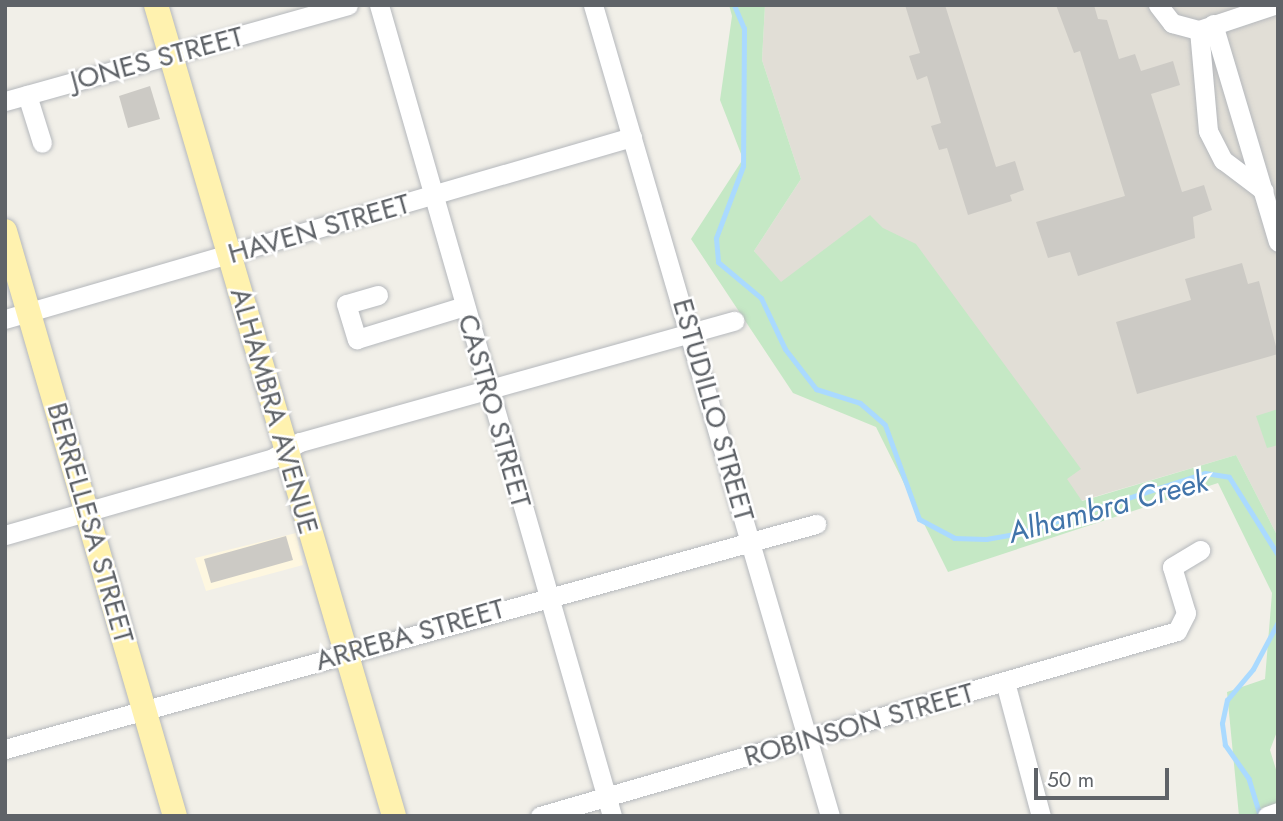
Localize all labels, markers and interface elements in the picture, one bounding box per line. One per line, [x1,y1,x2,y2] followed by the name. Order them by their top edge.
[67,20,247,98] street label: JONES STREET
[224,187,414,271] street label: HAVEN STREET
[223,284,325,538] street label: ALHAMBRA AVENUE
[665,295,761,525] street label: ESTUDILLO STREET
[450,310,538,512] street label: CASTRO STREET
[40,399,140,647] street label: BERRELLESA STREET
[1004,463,1212,551] water label: Alhambra Creek
[312,592,508,678] street label: ARREBA STREET
[740,676,978,774] street label: ROBINSON STREET
[1038,754,1173,798] scale bar
[1047,765,1094,795] text: 50 m

